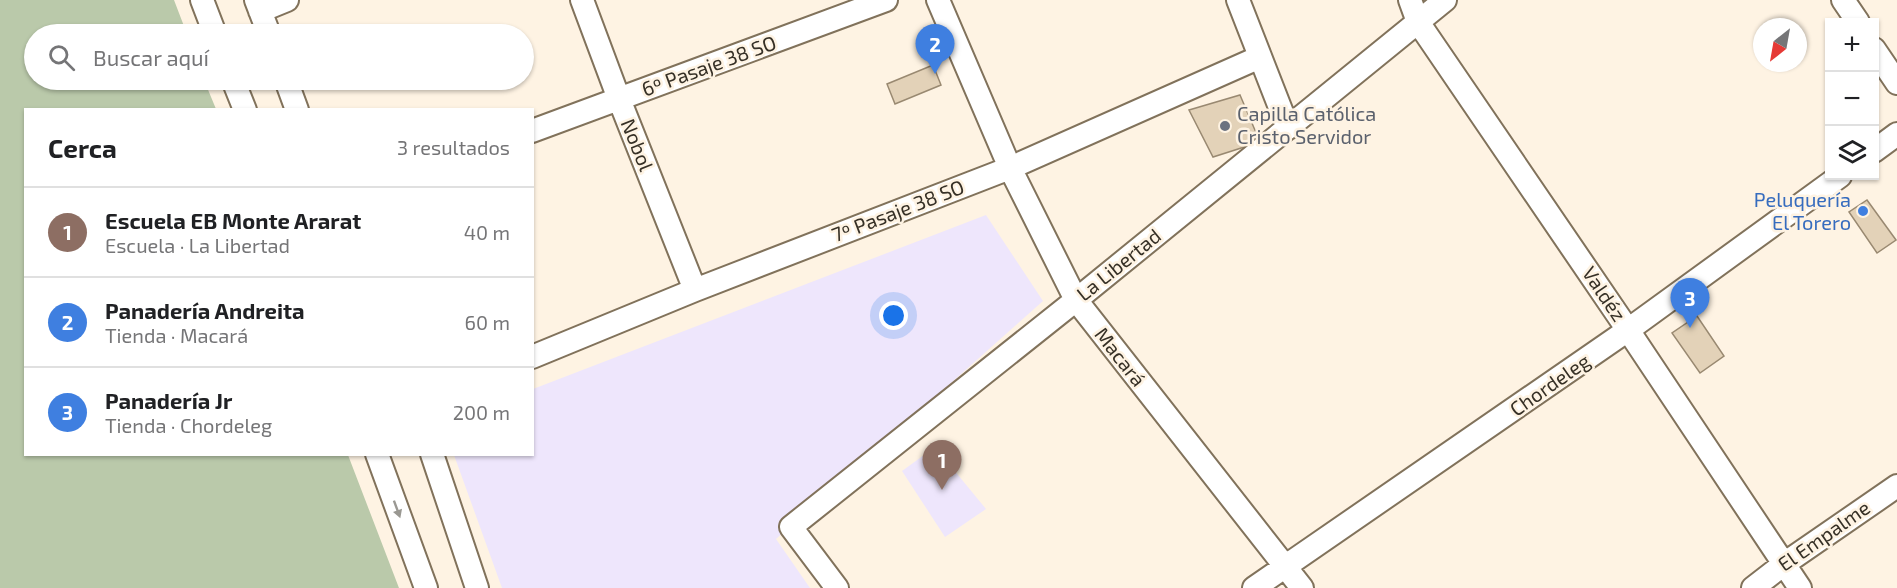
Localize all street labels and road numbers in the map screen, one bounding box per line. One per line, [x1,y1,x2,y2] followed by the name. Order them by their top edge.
[638,30,779,100] street label: 6º Pasaje 38 SO
[617,115,659,174] street label: Nobol
[828,174,967,246] street label: 7º Pasaje 38 SO
[1072,223,1165,305] street label: La Libertad
[1578,261,1632,325] street label: Valdéz
[1090,322,1151,391] street label: Macará
[1505,348,1594,420] street label: Chordeleg
[1773,495,1874,576] street label: El Empalme

